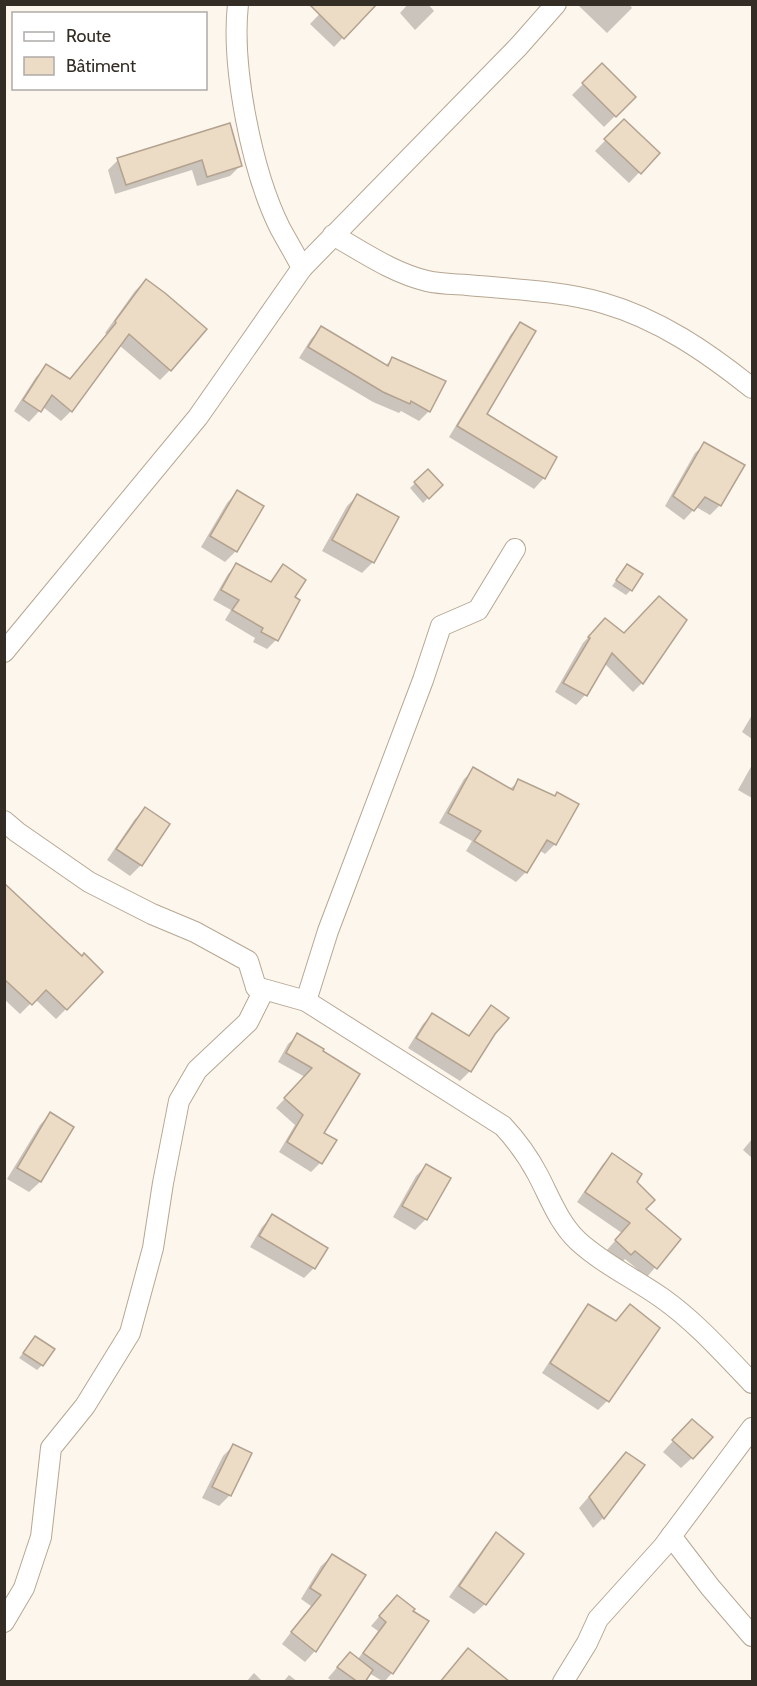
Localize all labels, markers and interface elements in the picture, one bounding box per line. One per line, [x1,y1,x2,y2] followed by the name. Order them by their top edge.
[12,12,207,90] legend
[66,25,111,47] text: Route
[66,55,136,77] text: Bâtiment

